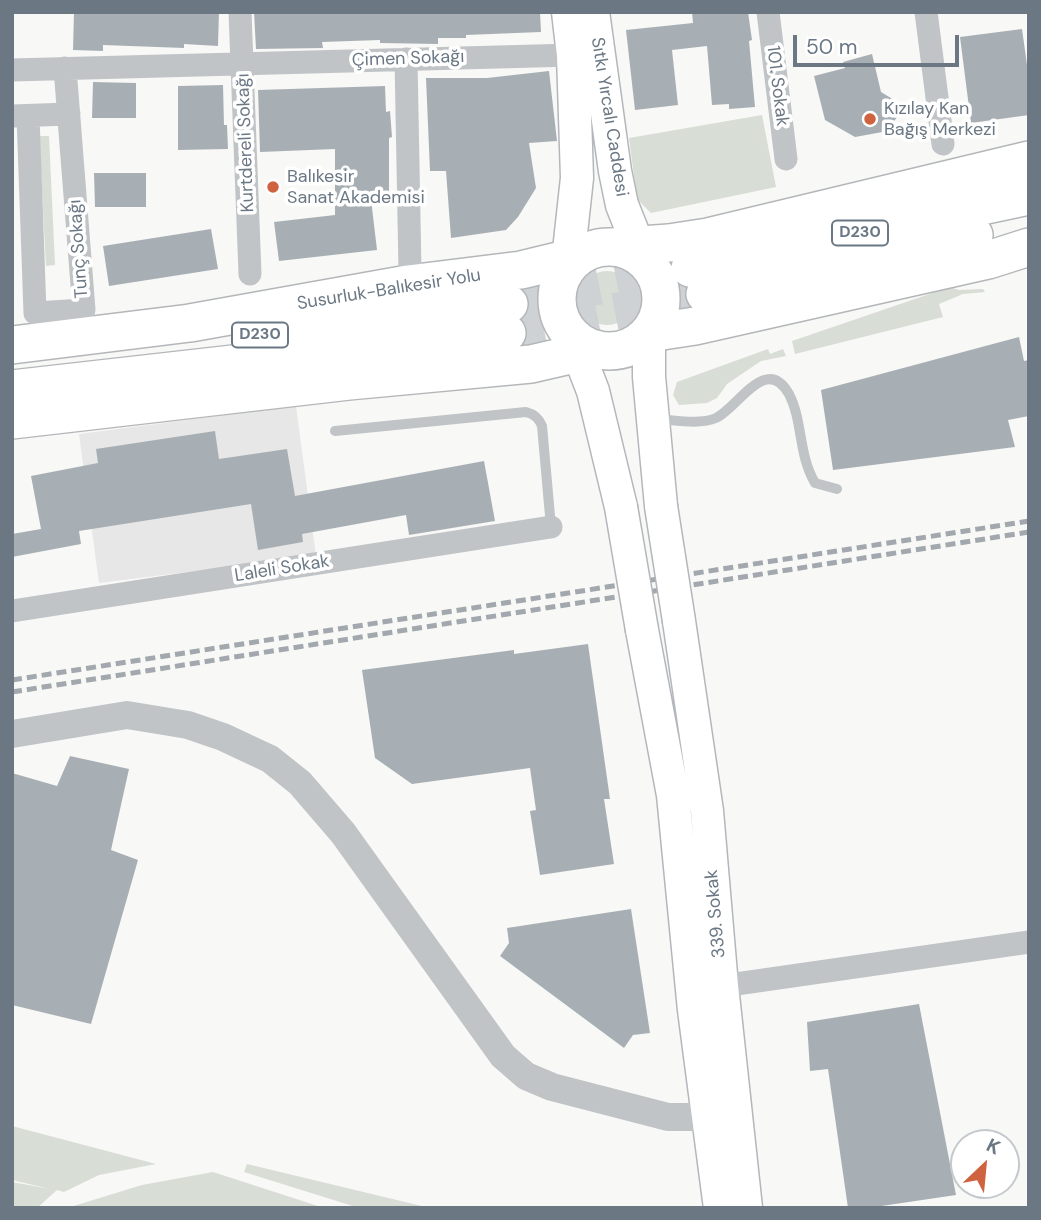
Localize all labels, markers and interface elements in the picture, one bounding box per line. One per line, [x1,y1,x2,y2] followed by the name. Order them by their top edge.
[796,21,962,65] scale bar
[806,33,857,61] text: 50 m
[586,36,632,198] street label: Sıtkı Yırcalı Caddesi
[761,45,793,127] street label: 101. Sokak
[351,46,465,72] street label: Çimen Sokağı
[233,73,259,213] street label: Kurtdereli Sokağı
[884,98,996,140] place label: Kızılay Kan Bağış Merkezi
[862,111,878,127] marker: Kızılay Kan Bağış Merkezi
[287,166,425,208] place label: Balıkesir Sanat Akademisi
[265,179,281,195] marker: Balıkesir Sanat Akademisi
[65,199,93,299] street label: Tunç Sokağı
[832,220,888,246] road number: D230
[296,265,482,315] street label: Susurluk-Balıkesir Yolu
[232,322,288,348] road number: D230
[233,551,331,587] street label: Laleli Sokak
[701,869,731,959] street label: 339. Sokak
[950,1129,1020,1199] north arrow
[982,1133,1005,1160] text: K

